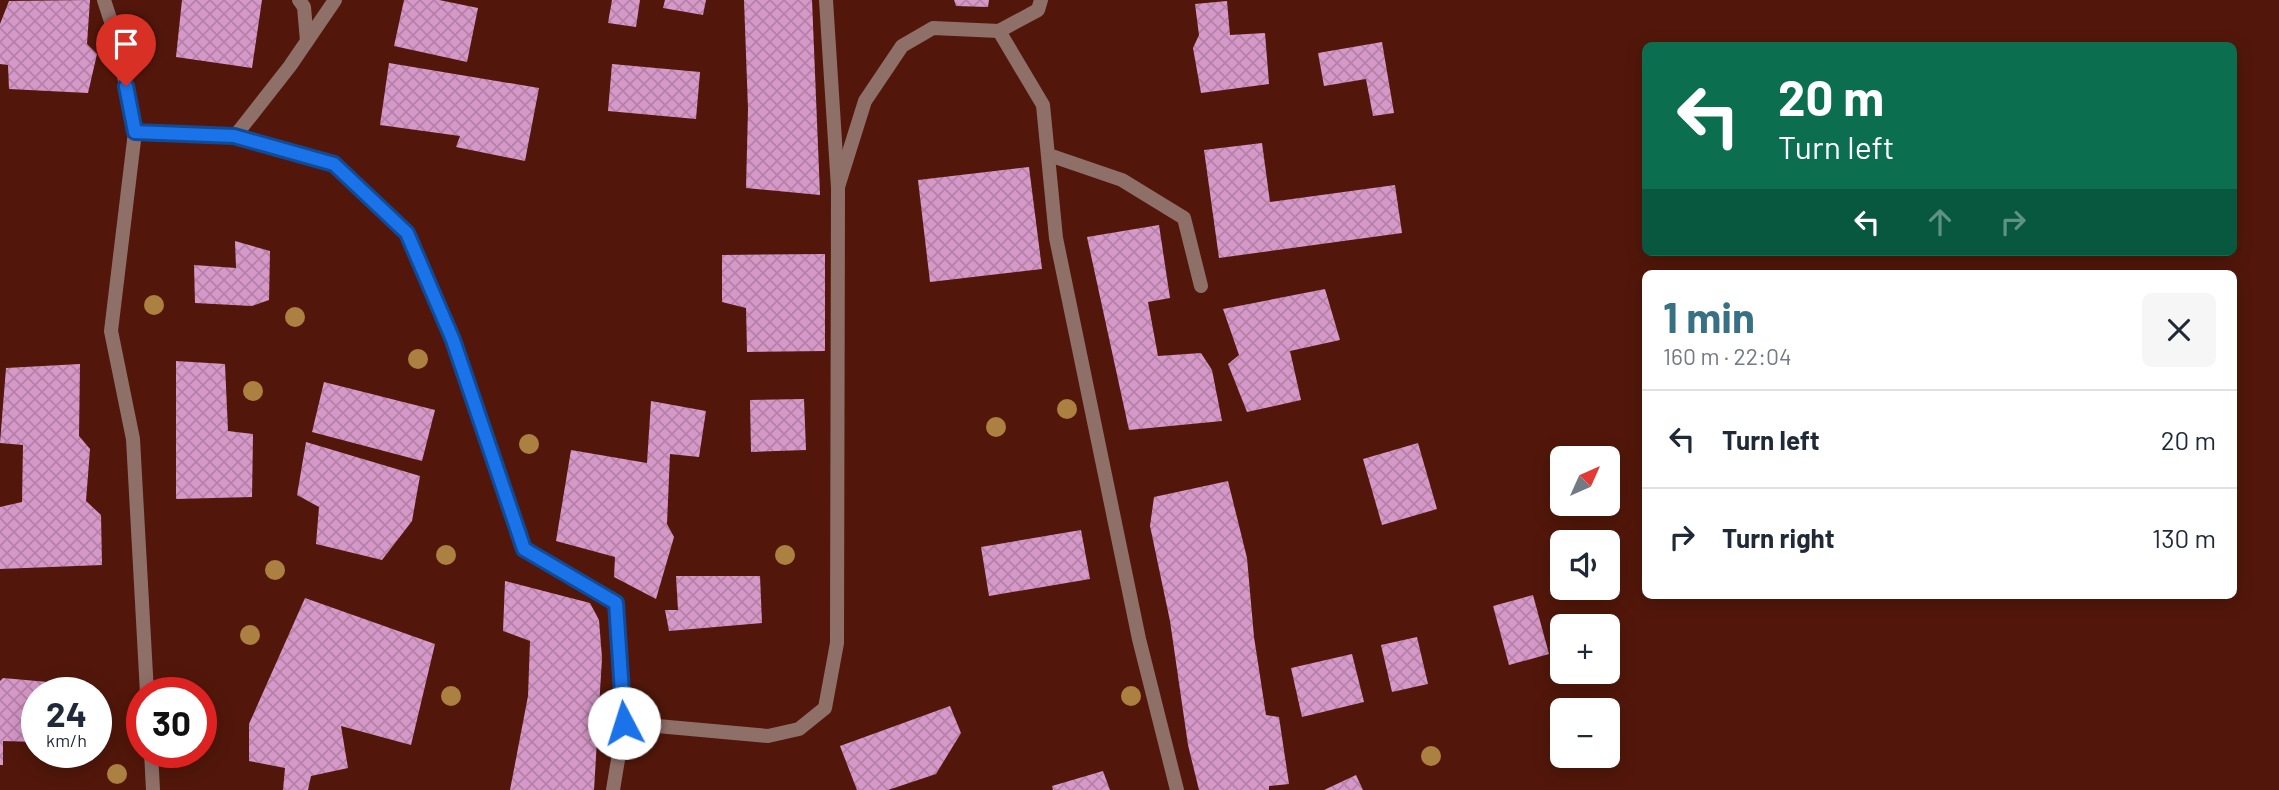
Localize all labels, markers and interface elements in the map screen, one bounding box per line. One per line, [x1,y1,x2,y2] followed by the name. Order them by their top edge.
[96,14,156,86] pin
[107,25,145,63] icon: arrive
[1778,67,1884,126] text: 20 m
[1663,70,1754,161] icon: left
[1778,127,1895,165] text: Turn left
[1848,203,1886,241] icon: left
[1921,203,1959,241] icon: ahead
[1994,203,2032,241] icon: right
[1663,291,1755,341] text: 1 min
[2142,293,2216,367] button: close
[1663,342,1792,370] text: 160 m · 22:04
[1663,420,1701,458] icon: left
[1722,424,1820,455] text: Turn left
[2161,424,2216,455] text: 20 m
[1550,446,1620,516] north arrow
[1550,446,1620,768] map controls
[1663,518,1701,556] icon: right
[1722,522,1835,553] text: Turn right
[2152,522,2216,553] text: 130 m
[1550,530,1620,600] button: sound
[1550,614,1620,684] button: +
[126,677,217,768] speed limit sign: 30
[587,686,661,760] position arrow
[46,692,87,734] text: 24
[1550,698,1620,768] button: −
[46,729,87,751] text: km/h

